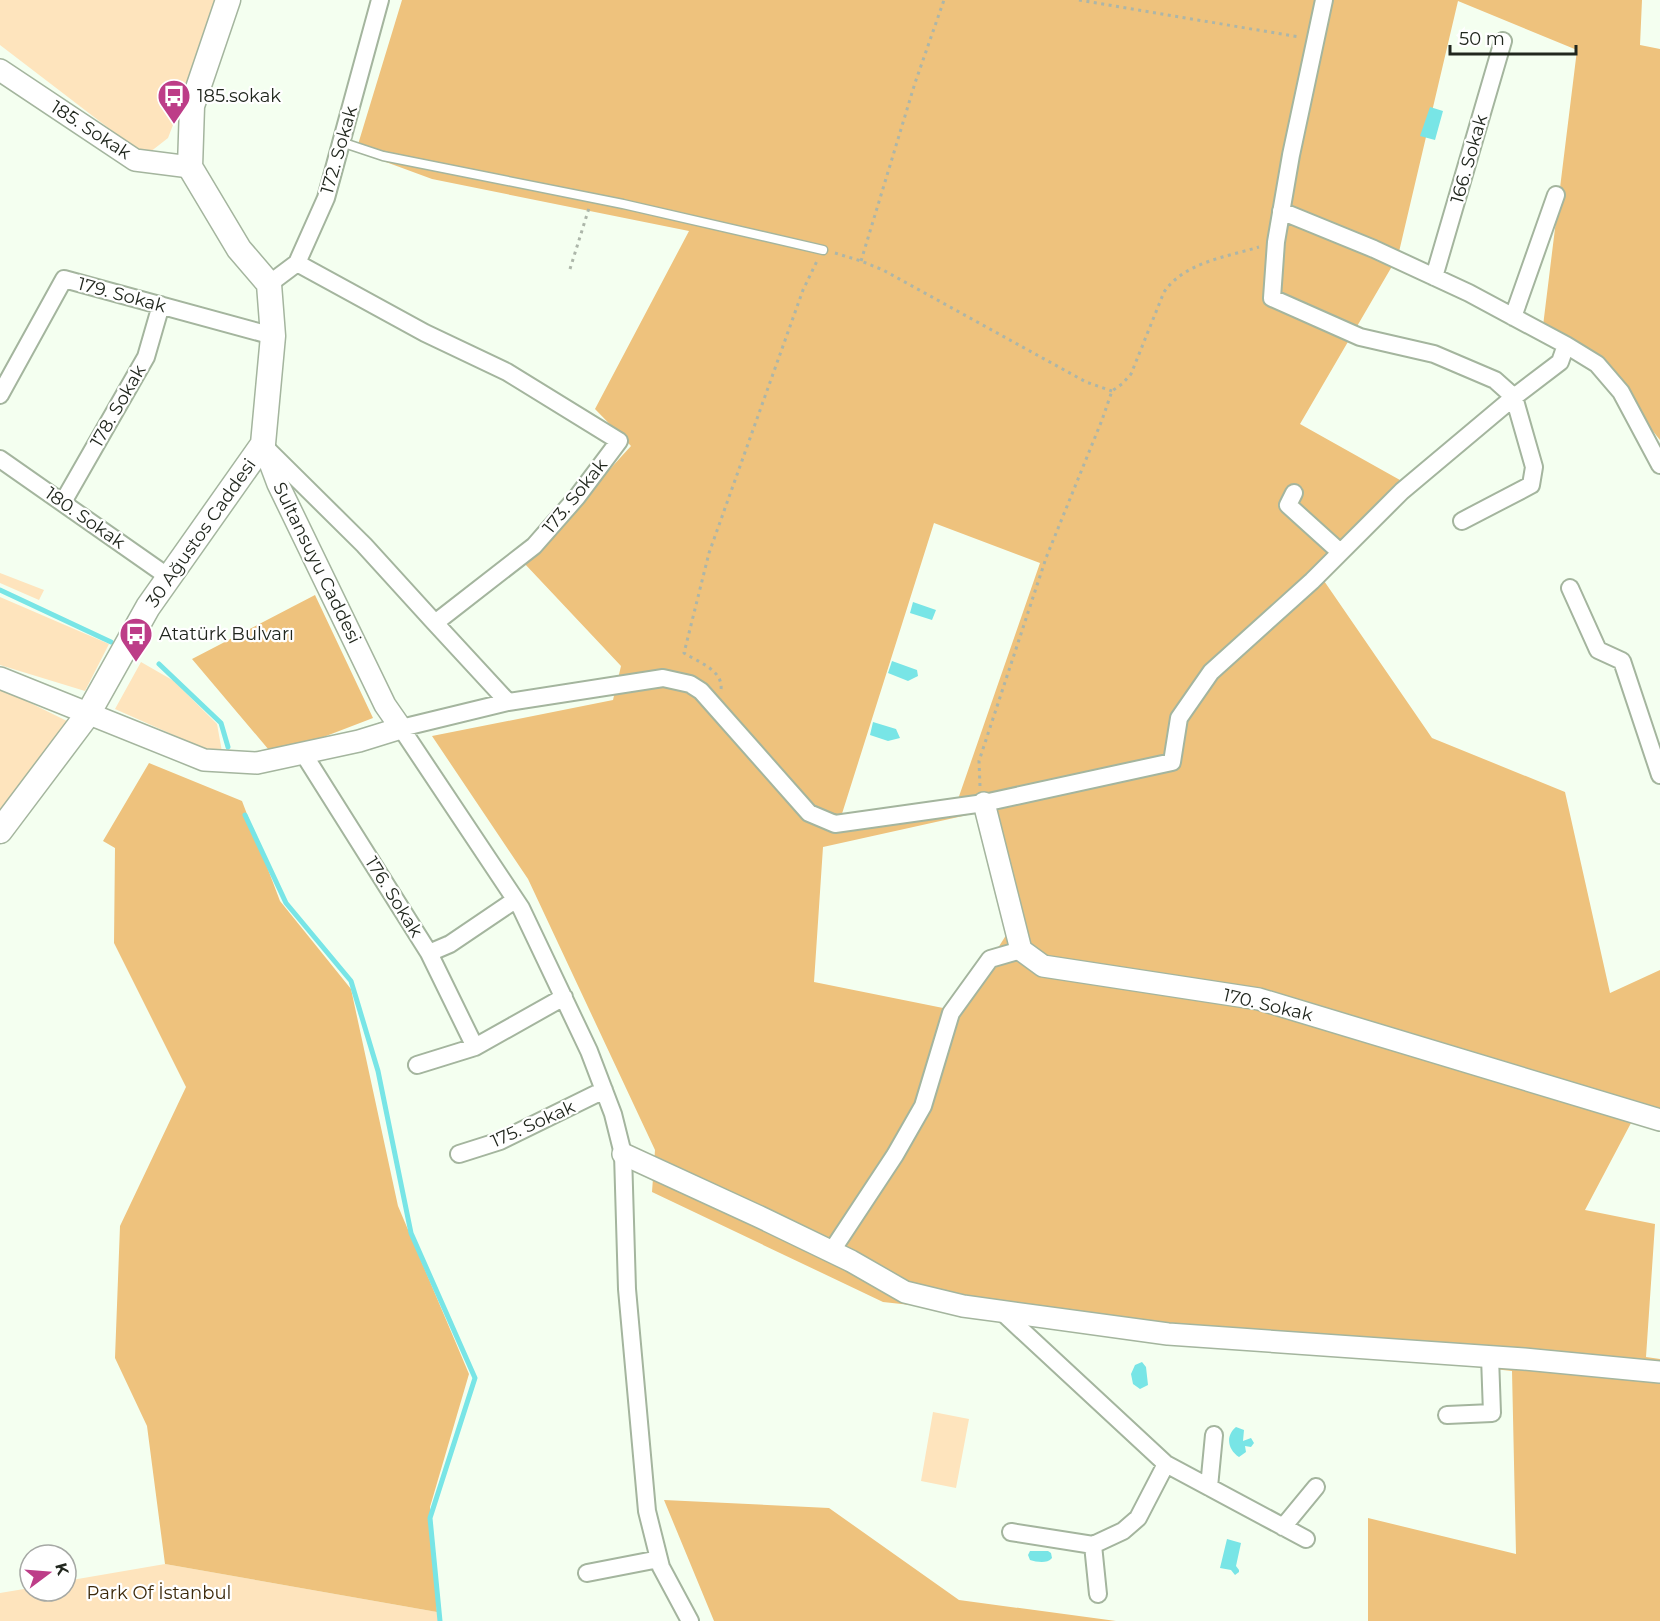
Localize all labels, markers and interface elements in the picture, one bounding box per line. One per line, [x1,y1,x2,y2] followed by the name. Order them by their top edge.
[1450,18,1576,56] scale bar
[1459,28,1505,50] text: 50 m
[156,78,192,125] bus stop icon: 185.sokak
[197,85,281,107] place label: 185.sokak
[47,96,135,164] street label: 185. Sokak
[316,103,362,196] street label: 172. Sokak
[1446,112,1492,206] street label: 166. Sokak
[75,273,169,317] street label: 179. Sokak
[86,361,150,451] street label: 178. Sokak
[141,454,261,612] street label: 30 Ağustos Caddesi
[538,454,612,538] street label: 173. Sokak
[268,479,366,647] street label: Sultansuyu Caddesi
[41,482,129,554] street label: 180. Sokak
[118,616,154,663] bus stop icon: Atatürk Bulvarı
[159,623,294,645] place label: Atatürk Bulvarı
[361,853,427,941] street label: 176. Sokak
[1221,984,1315,1026] street label: 170. Sokak
[488,1096,579,1152] street label: 175. Sokak
[18,1543,78,1603] north arrow
[51,1561,73,1578] text: K
[87,1582,231,1604] park label: Park Of İstanbul

